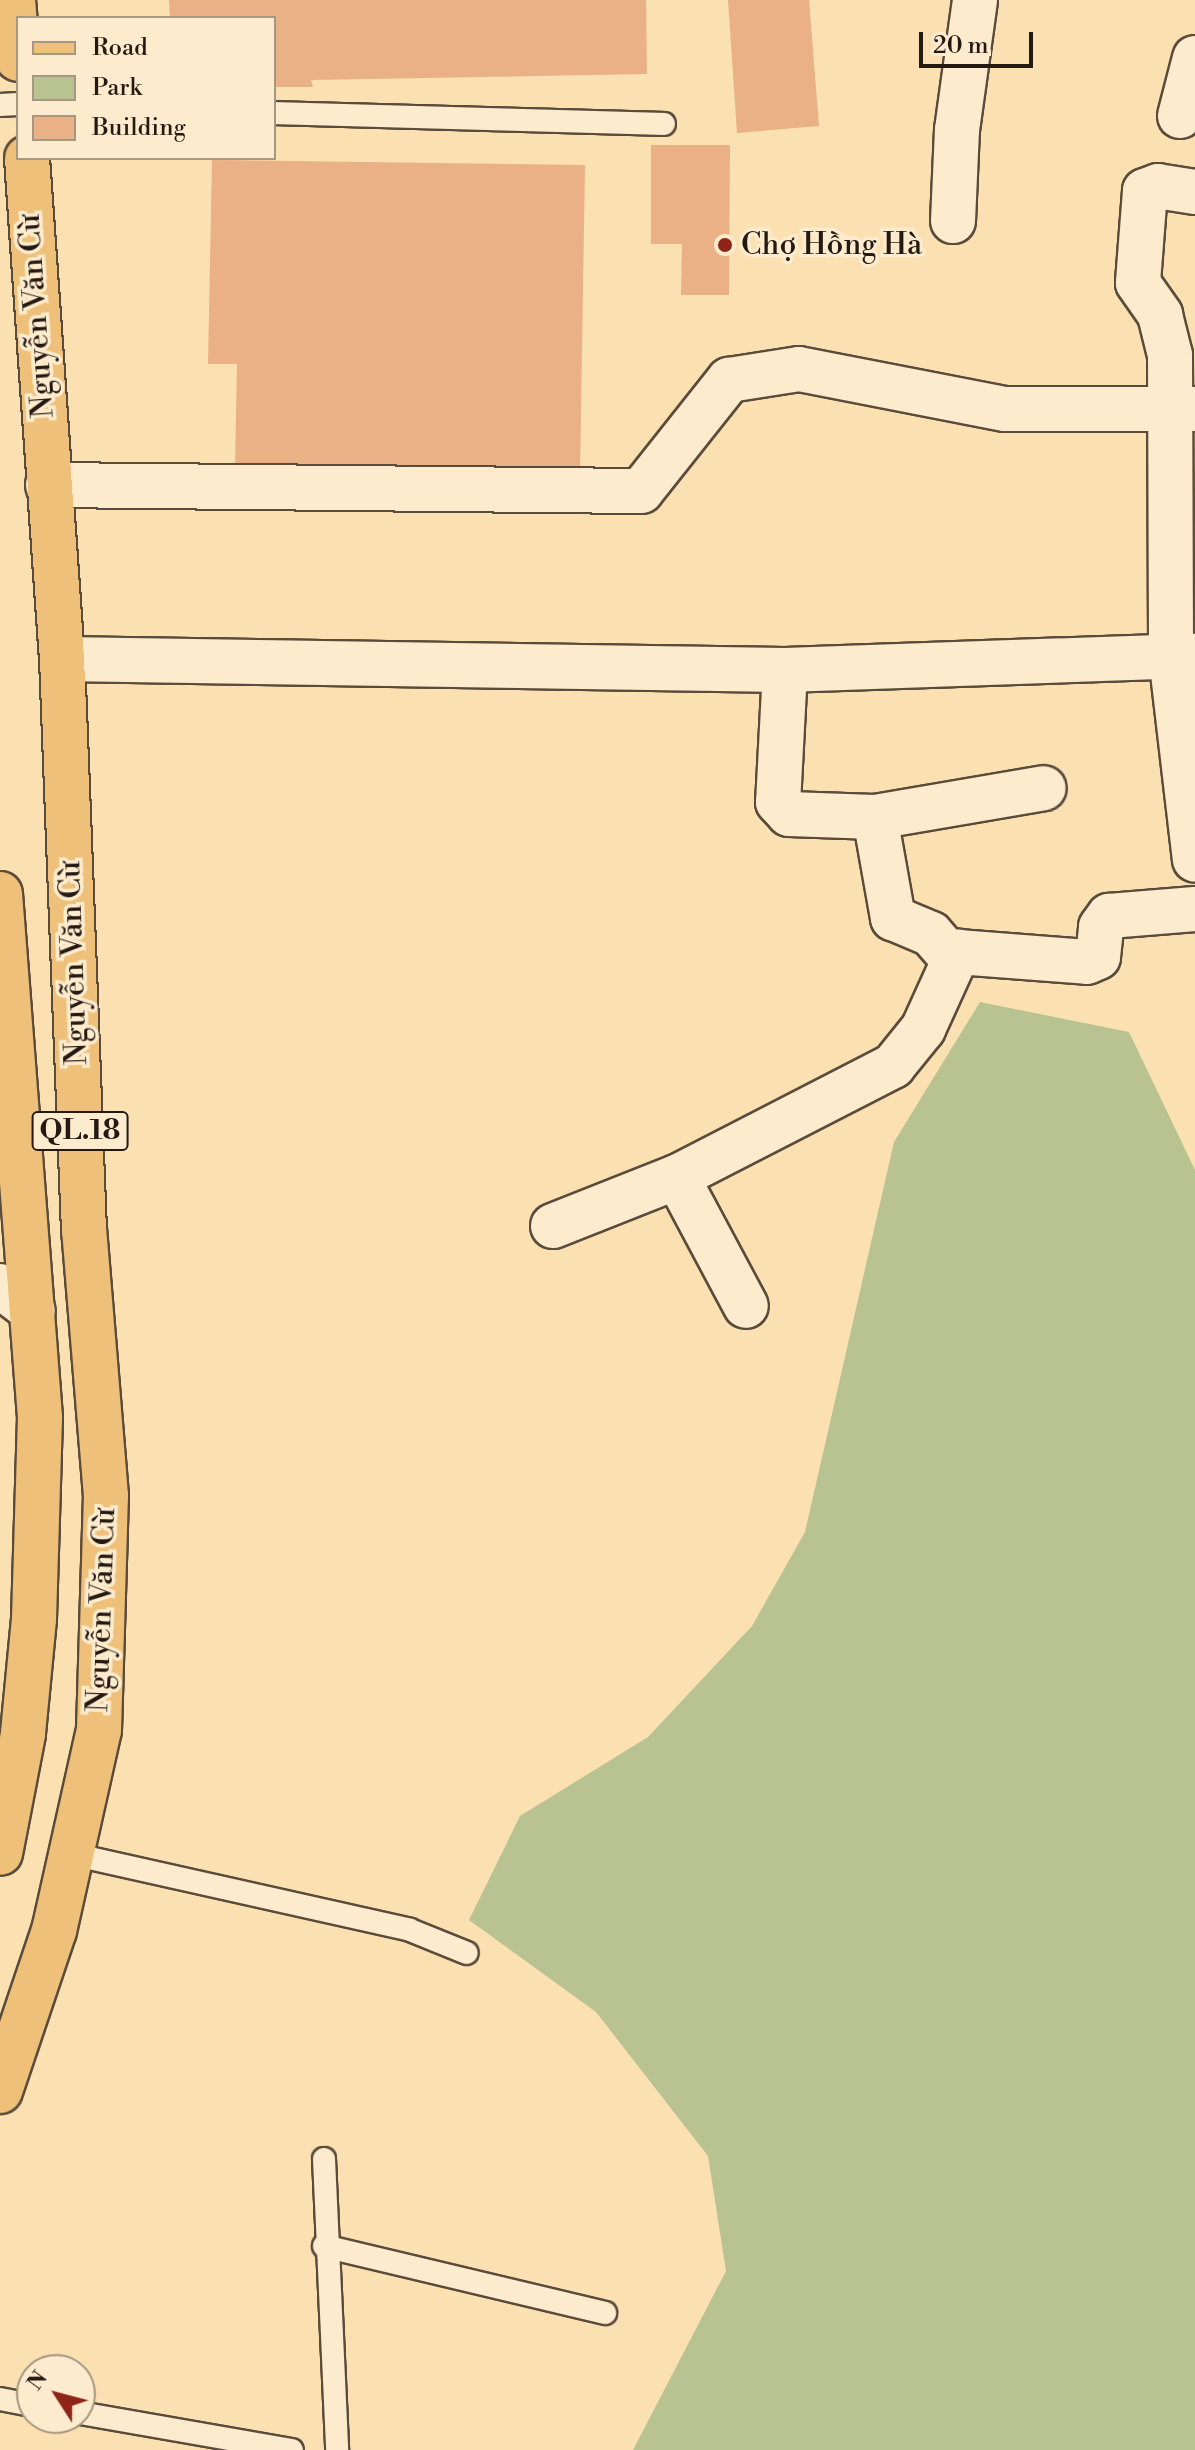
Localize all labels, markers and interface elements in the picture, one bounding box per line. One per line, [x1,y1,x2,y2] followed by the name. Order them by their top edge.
[16,16,276,160] legend
[923,16,1037,66] scale bar
[933,31,989,61] text: 20 m
[92,33,148,63] text: Road
[92,73,142,103] text: Park
[92,113,186,143] text: Building
[12,213,62,419] street label: Nguyễn Văn Cừ
[741,227,922,263] place label: Chợ Hồng Hà
[716,236,734,254] marker: Chợ Hồng Hà
[52,860,96,1066] street label: Nguyễn Văn Cừ
[30,1107,130,1155] road number: QL.18
[80,1507,124,1713] street label: Nguyễn Văn Cừ
[16,2354,96,2434] north arrow
[22,2366,54,2396] text: N

